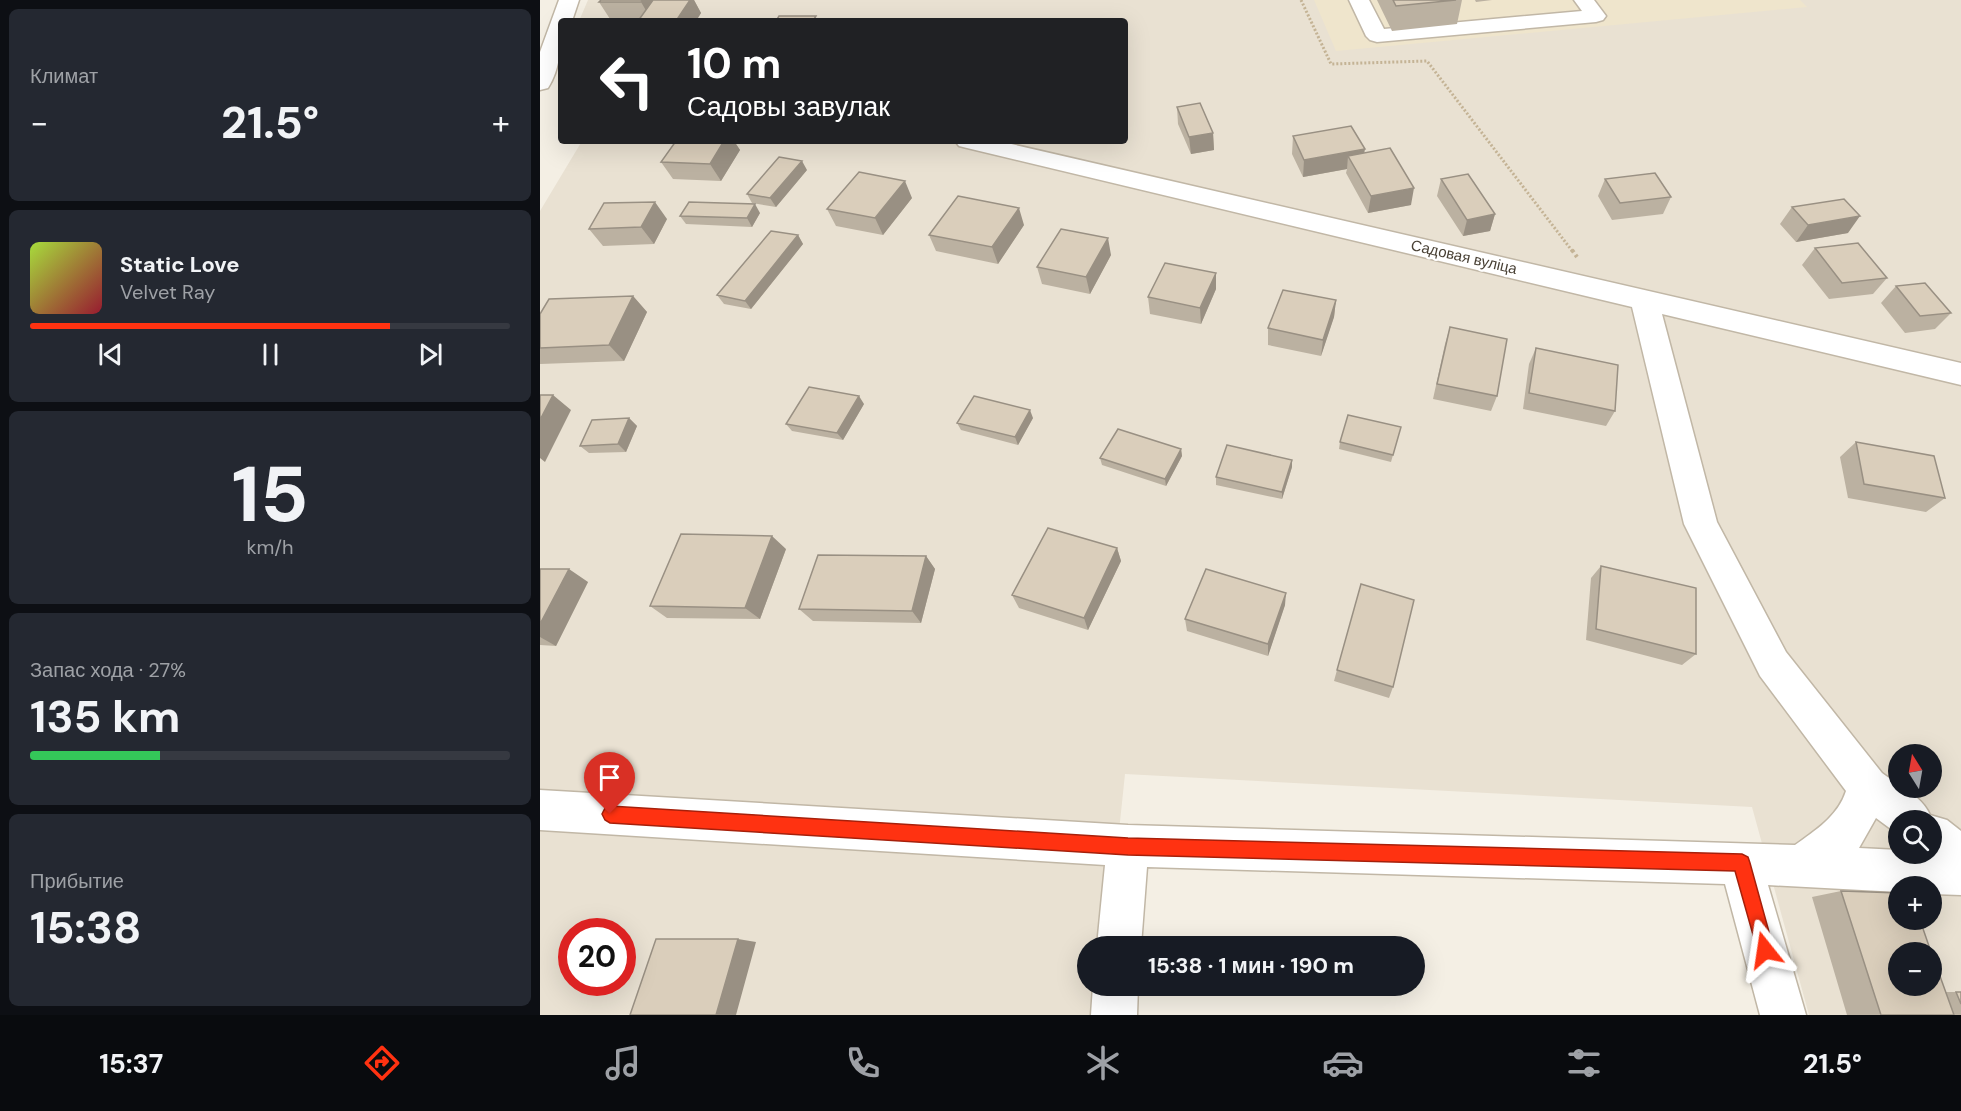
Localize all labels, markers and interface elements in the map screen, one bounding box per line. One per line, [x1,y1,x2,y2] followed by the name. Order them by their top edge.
[687,36,781,91] text: 10 m
[588,42,666,120] icon: left
[30,63,98,89] text: Климат
[687,89,890,124] text: Садовы завулак
[221,93,319,152] text: 21.5°
[30,101,48,144] text: −
[492,101,510,144] text: +
[1409,235,1520,279] street label: Садовая вуліца
[120,250,240,279] text: Static Love
[120,279,215,305] text: Velvet Ray
[94,338,127,371] icon: previous
[254,338,287,371] icon: pause
[414,338,447,371] icon: next
[232,444,308,545] text: 15
[246,534,294,560] text: km/h
[30,657,186,683] text: Запас хода · 27%
[30,687,180,746] text: 135 km
[1888,744,1942,798] north arrow
[1888,744,1942,996] map controls
[584,752,635,814] pin
[593,761,626,794] icon: arrive
[1888,810,1942,864] button: search
[30,868,124,894] text: Прибытие
[1888,876,1942,930] button: +
[30,898,141,957] text: 15:38
[558,918,636,996] speed limit sign: 20
[1733,918,1797,982] position arrow
[1888,942,1942,996] button: −
[1148,951,1354,980] text: 15:38 · 1 мин · 190 m
[361,1042,403,1084] icon: directions
[602,1042,644,1084] icon: music
[842,1042,884,1084] icon: phone
[1082,1042,1124,1084] icon: climate
[1322,1042,1364,1084] icon: car
[1563,1042,1605,1084] icon: filters
[99,1046,163,1081] text: 15:37
[1803,1046,1862,1081] text: 21.5°

